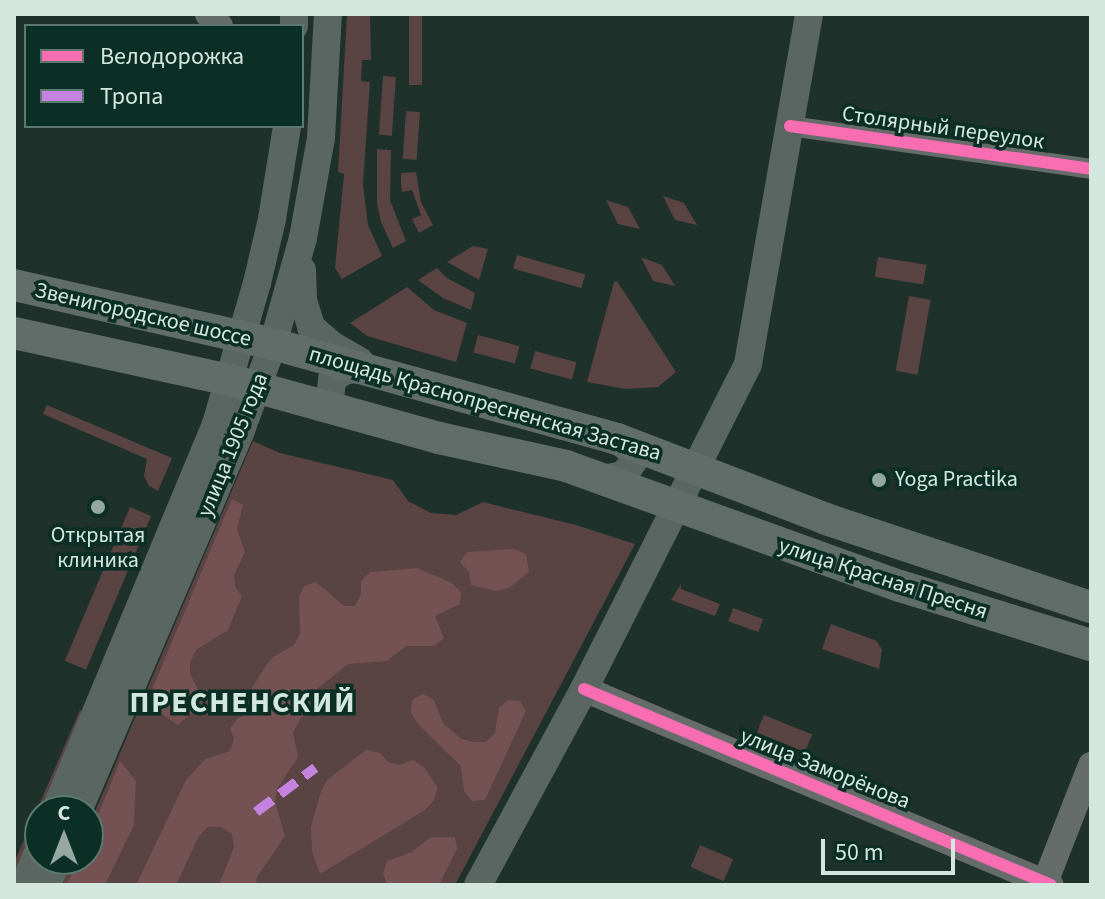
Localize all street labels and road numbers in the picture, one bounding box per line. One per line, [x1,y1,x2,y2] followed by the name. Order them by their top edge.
[840,101,1046,155] street label: Столярный переулок
[32,277,254,353] street label: Звенигородское шоссе
[306,341,664,467] street label: площадь Краснопресненская Застава
[192,369,274,521] street label: улица 1905 года
[775,533,991,625] street label: улица Красная Пресня
[736,723,914,815] street label: улица Заморёнова

